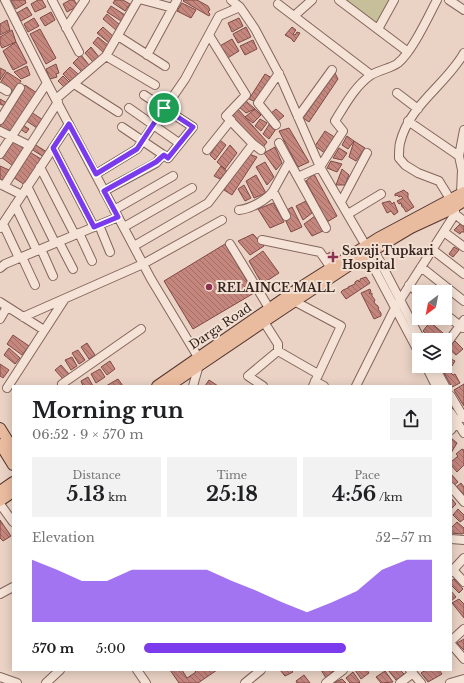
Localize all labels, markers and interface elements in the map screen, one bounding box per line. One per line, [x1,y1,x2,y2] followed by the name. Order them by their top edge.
[147,91,181,125] pin
[153,97,175,119] icon: arrive
[342,243,434,272] place label: Savaji Tupkari Hospital
[327,251,339,263] marker: Savaji Tupkari Hospital
[217,280,335,295] place label: RELAINCE MALL
[204,282,214,292] marker: RELAINCE MALL
[412,285,452,325] north arrow
[412,285,452,373] map controls
[186,300,254,352] street label: Darga Road
[412,333,452,373] button: layers
[32,397,184,424] text: Morning run
[390,398,432,440] button: share
[32,426,143,443] text: 06:52 · 9 × 570 m
[72,468,121,482] text: Distance
[217,468,247,482] text: Time
[354,468,380,482] text: Pace
[67,482,105,506] text: 5.13
[206,482,258,506] text: 25:18
[332,482,376,506] text: 4:56
[105,490,127,504] text: km
[376,490,403,504] text: /km
[32,529,95,546] text: Elevation
[376,529,432,546] text: 52–57 m
[32,640,74,657] text: 570 m
[96,640,126,657] text: 5:00

